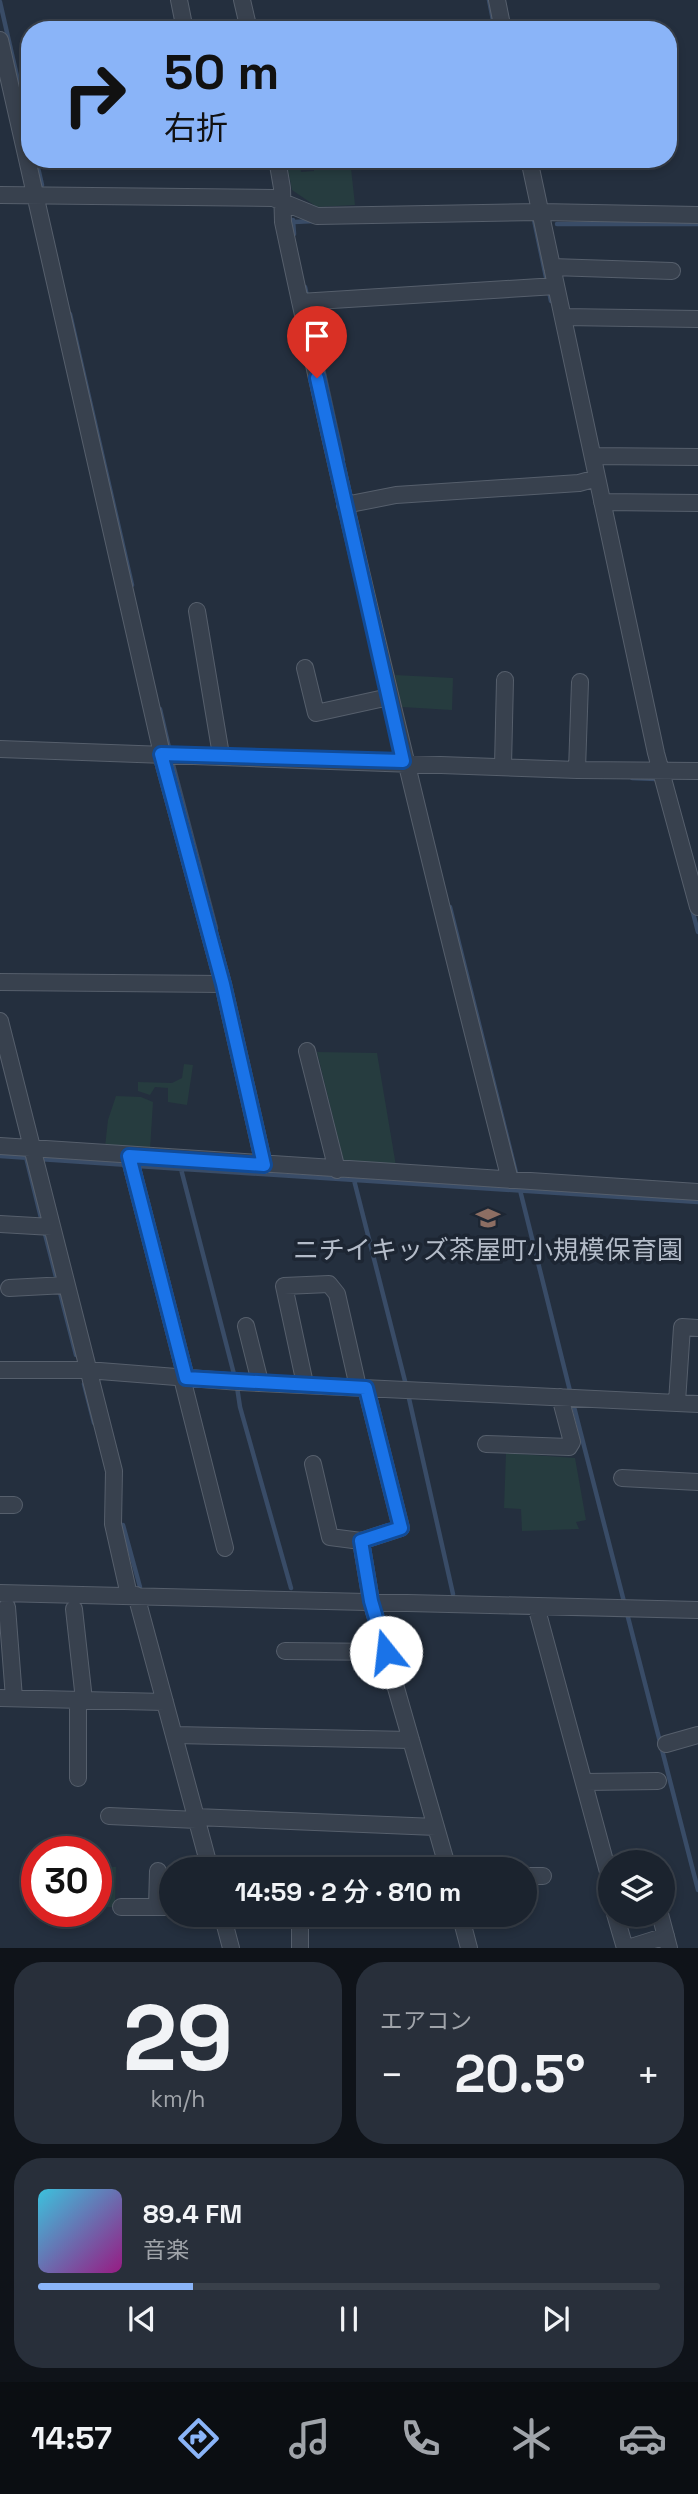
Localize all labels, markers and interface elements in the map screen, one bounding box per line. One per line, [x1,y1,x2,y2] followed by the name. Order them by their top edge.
[164,41,279,103] text: 50 m
[49,49,140,140] icon: right
[164,108,228,148] text: 右折
[287,306,347,378] pin
[298,317,336,355] icon: arrive
[474,1204,502,1232] school or university icon: ニチイキッズ茶屋町小規模保育園
[293,1233,683,1267] place label: ニチイキッズ茶屋町小規模保育園
[349,1615,423,1689] position arrow
[21,1836,112,1927] speed limit sign: 30
[598,1850,675,1927] map controls
[598,1850,675,1927] button: layers
[235,1875,461,1909] text: 14:59 · 2 分 · 810 m
[123,1980,233,2097] text: 29
[380,2006,472,2036] text: エアコン
[454,2041,586,2107] text: 20.5°
[380,2051,404,2099] text: −
[636,2051,660,2099] text: +
[151,2084,205,2114] text: km/h
[143,2197,242,2231] text: 89.4 FM
[143,2235,189,2265] text: 音楽
[123,2300,161,2338] icon: previous
[330,2300,368,2338] icon: pause
[537,2300,575,2338] icon: next
[174,2414,223,2463] icon: directions
[285,2414,334,2463] icon: music
[396,2414,445,2463] icon: phone
[507,2414,556,2463] icon: climate
[618,2414,667,2463] icon: car
[31,2418,112,2458] text: 14:57

